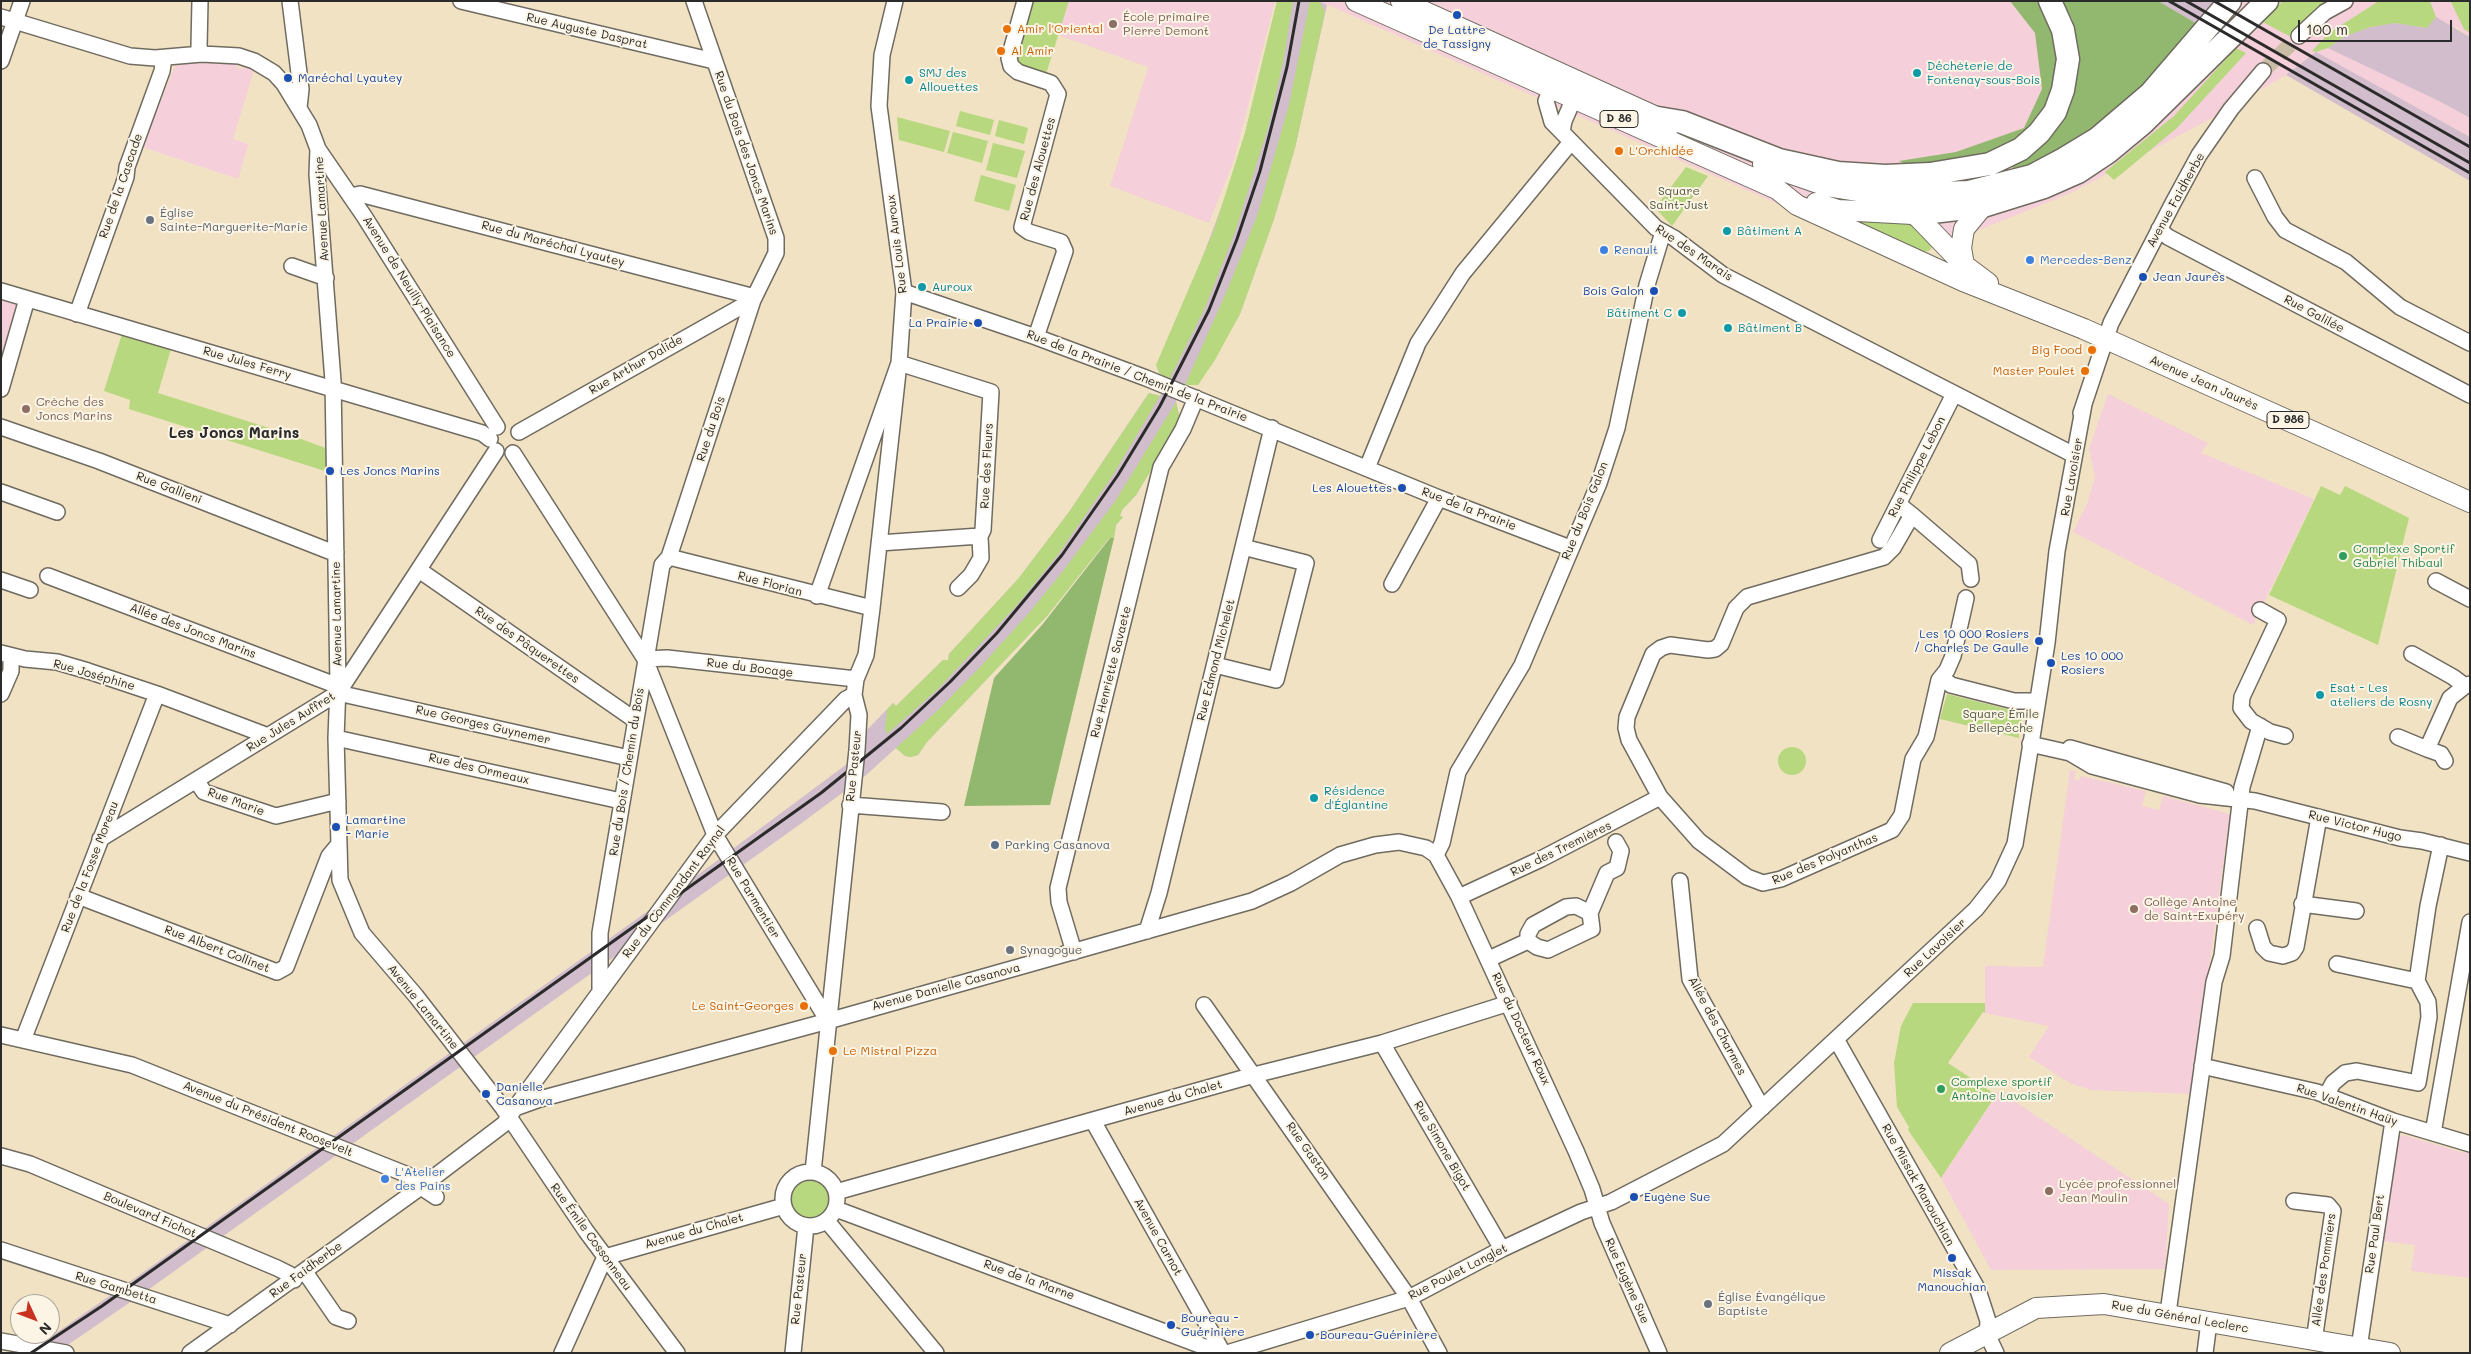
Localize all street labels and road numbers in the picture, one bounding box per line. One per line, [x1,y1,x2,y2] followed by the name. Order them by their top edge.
[525,10,649,52] street label: Rue Auguste Dasprat
[711,69,781,237] street label: Rue du Bois des Joncs Marins
[1600,110,1638,128] road number: D 86
[1017,116,1059,222] street label: Rue des Alouettes
[96,132,146,240] street label: Rue de la Cascade
[2144,150,2208,250] street label: Avenue Faidherbe
[312,156,332,262] street label: Avenue Lamartine
[884,194,910,294] street label: Rue Louis Auroux
[359,214,459,360] street label: Avenue de Neuilly-Plaisance
[480,218,626,270] street label: Rue du Maréchal Lyautey
[1653,222,1735,284] street label: Rue des Marais
[2281,292,2347,336] street label: Rue Galilée
[1024,327,1250,425] street label: Rue de la Prairie / Chemin de la Prairie
[587,332,685,398] street label: Rue Arthur Dalide
[201,344,293,382] street label: Rue Jules Ferry
[2147,353,2261,413] street label: Avenue Jean Jaurès
[694,395,728,463] street label: Rue du Bois
[2267,412,2309,428] road number: D 986
[1885,414,1949,520] street label: Rue Philippe Lebon
[978,423,996,509] street label: Rue des Fleurs
[2058,437,2086,517] street label: Rue Lavoisier
[1559,460,1611,562] street label: Rue du Bois Galon
[134,469,204,507] street label: Rue Gallieni
[1420,484,1518,534] street label: Rue de la Prairie
[329,561,345,667] street label: Avenue Lamartine
[736,568,804,600] street label: Rue Florian
[1194,598,1238,722] street label: Rue Edmond Michelet
[128,600,258,662] street label: Allée des Joncs Marins
[472,604,582,686] street label: Rue des Pâquerettes
[1088,605,1134,739] street label: Rue Henriette Savaete
[51,656,137,694] street label: Rue Joséphine
[706,656,794,680] street label: Rue du Bocage
[607,687,647,857] street label: Rue du Bois / Chemin du Bois
[244,689,338,755] street label: Rue Jules Auffret
[414,702,552,748] street label: Rue Georges Guynemer
[843,730,865,802] street label: Rue Pasteur
[427,750,531,788] street label: Rue des Ormeaux
[205,785,267,819] street label: Rue Marie
[58,799,122,935] street label: Rue de la Fosse Moreau
[2307,807,2403,845] street label: Rue Victor Hugo
[1508,818,1614,880] street label: Rue des Tremières
[620,823,728,961] street label: Rue du Commandant Raynal
[1770,830,1880,888] street label: Rue des Polyanthas
[723,855,783,941] street label: Rue Parmentier
[1901,916,1969,980] street label: Rue Lavoisier
[162,922,272,976] street label: Rue Albert Collinet
[870,960,1022,1014] street label: Avenue Danielle Casanova
[384,962,462,1052] street label: Avenue Lamartine
[1489,970,1553,1088] street label: Rue du Docteur Roux
[1685,974,1749,1078] street label: Allée des Charmes
[1122,1077,1224,1119] street label: Avenue du Chalet
[181,1078,355,1160] street label: Avenue du Président Roosevelt
[2294,1081,2400,1129] street label: Rue Valentin Haüy
[1411,1099,1473,1193] street label: Rue Simone Bigot
[1283,1120,1333,1182] street label: Rue Gaston
[1878,1122,1958,1248] street label: Rue Missak Manouchian
[547,1181,635,1293] street label: Rue Émile Cossonneau
[101,1189,199,1241] street label: Boulevard Fichot
[2362,1193,2388,1275] street label: Rue Paul Bert
[1131,1196,1185,1278] street label: Avenue Carnot
[643,1210,745,1252] street label: Avenue du Chalet
[2309,1212,2339,1328] street label: Allée des Pommiers
[1602,1236,1652,1326] street label: Rue Eugène Sue
[267,1239,345,1301] street label: Rue Faidherbe
[1406,1241,1510,1303] street label: Rue Poulet Langlet
[788,1253,810,1325] street label: Rue Pasteur
[981,1257,1077,1303] street label: Rue de la Marne
[73,1269,159,1307] street label: Rue Gambetta
[2111,1298,2249,1336] street label: Rue du Général Leclerc

